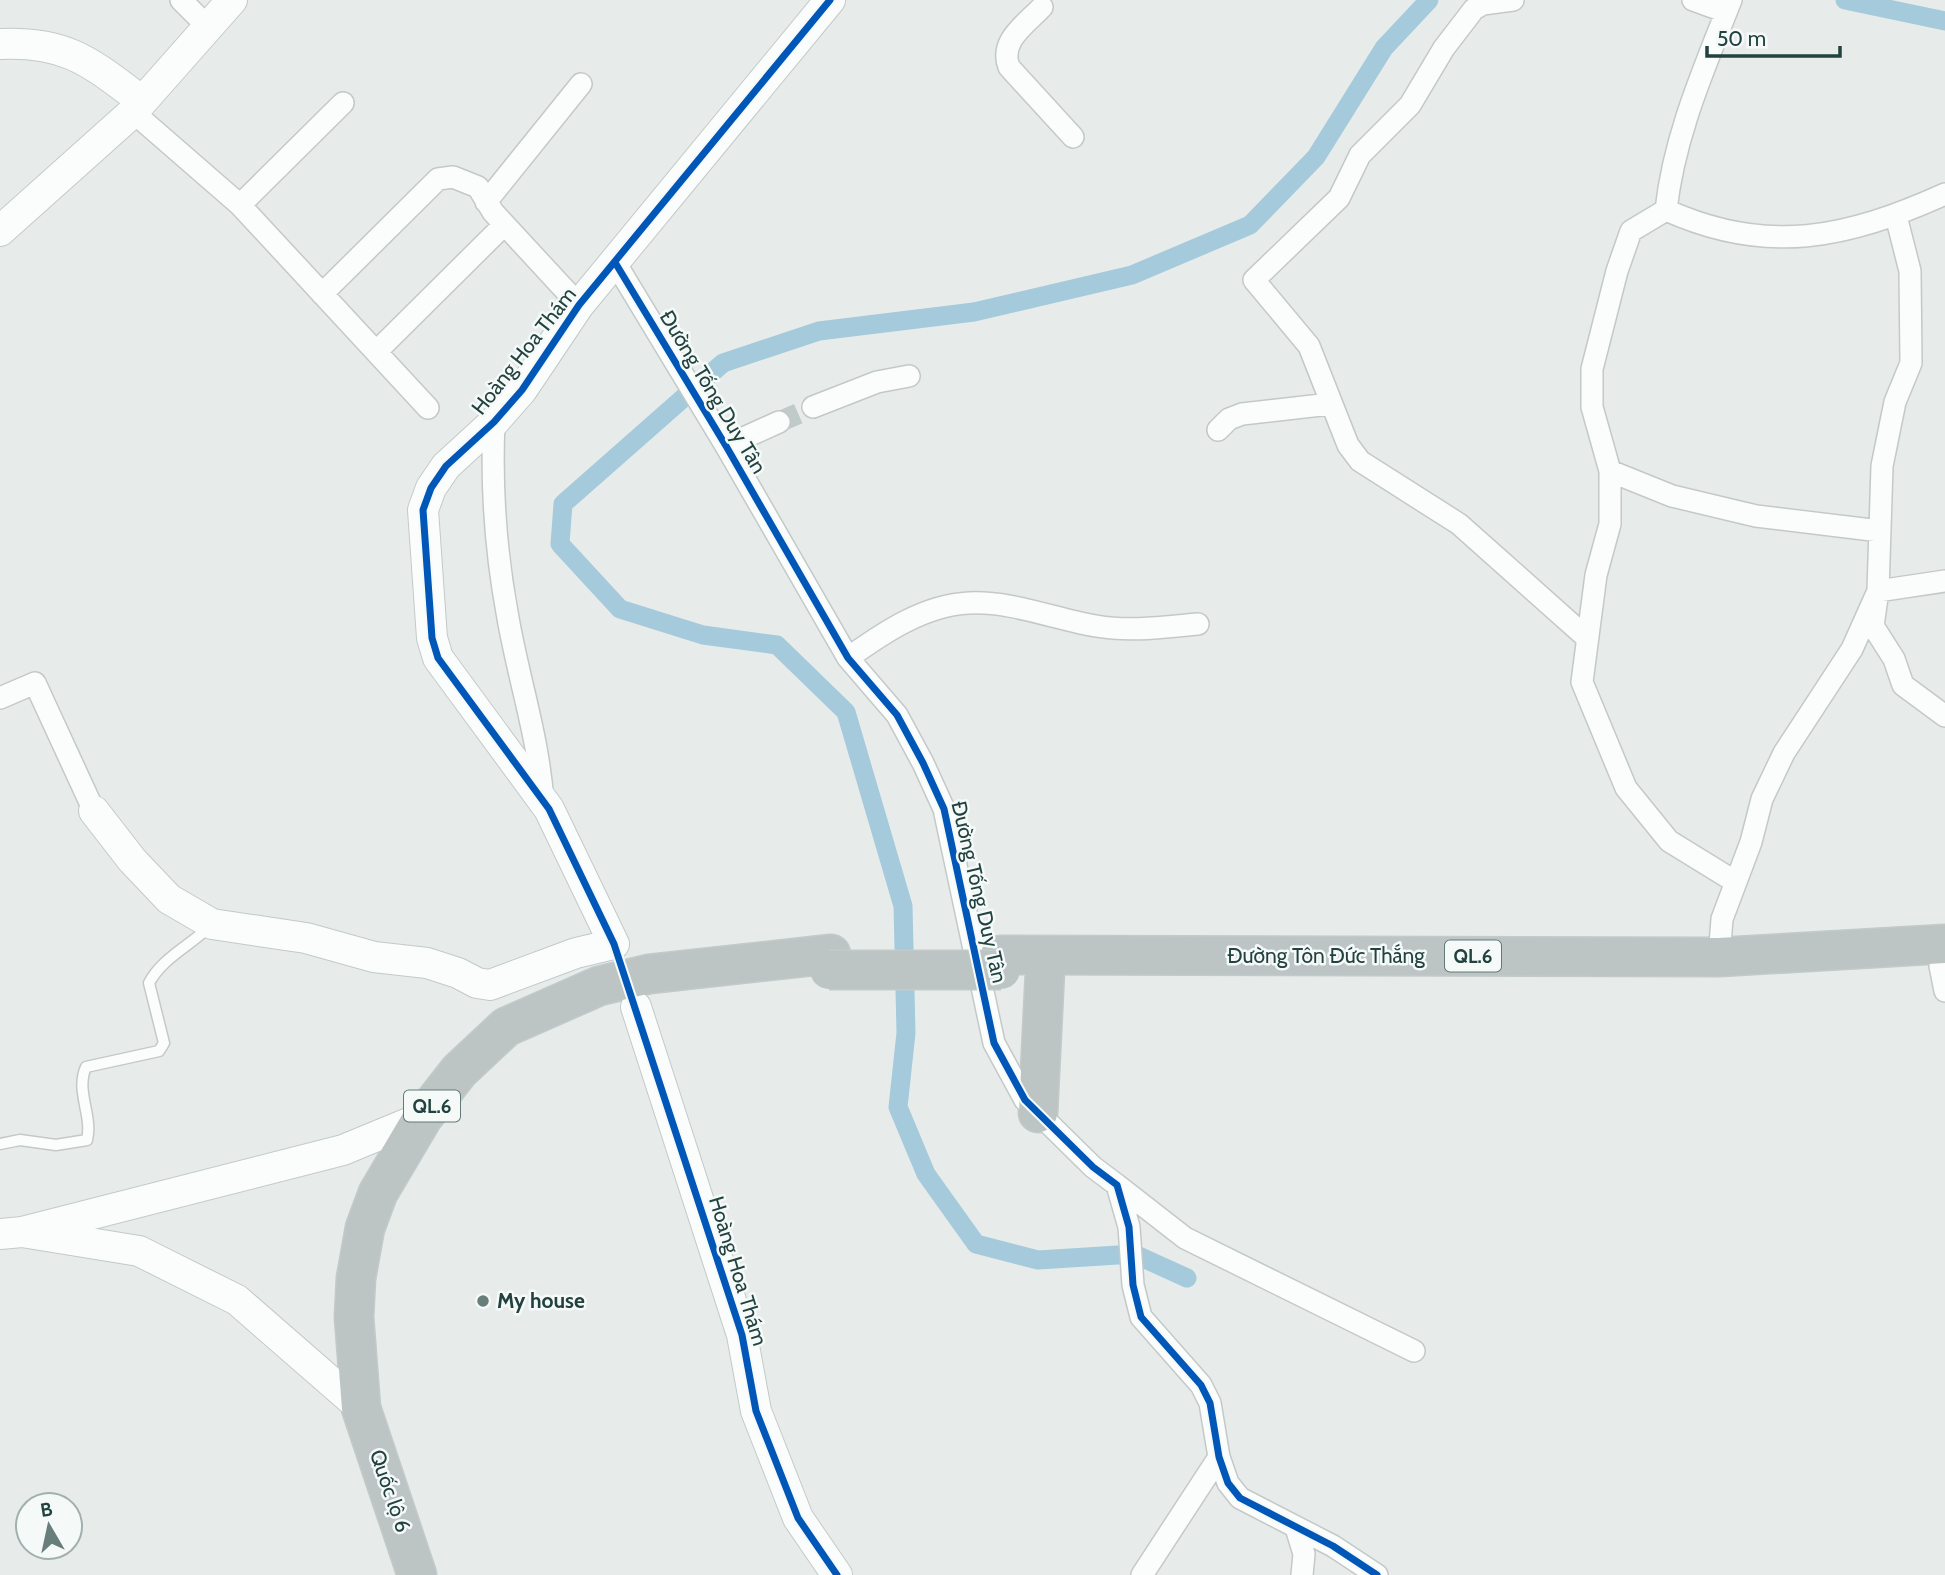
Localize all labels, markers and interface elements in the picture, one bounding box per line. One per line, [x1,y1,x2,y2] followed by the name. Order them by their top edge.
[1707,14,1840,58] scale bar
[1717,26,1766,51] text: 50 m
[466,282,581,419] street label: Hoàng Hoa Thám
[655,306,772,478] street label: Đường Tống Duy Tân
[946,798,1013,985] street label: Đường Tống Duy Tân
[1445,940,1501,972] road number: QL.6
[1227,943,1425,968] street label: Đường Tôn Đức Thắng
[404,1090,460,1122] road number: QL.6
[704,1193,773,1349] street label: Hoàng Hoa Thám
[497,1288,585,1313] place label: My house
[475,1293,491,1309] marker: My house
[365,1446,416,1536] street label: Quốc lộ 6
[14,1491,84,1561] north arrow
[39,1497,54,1522] text: B

